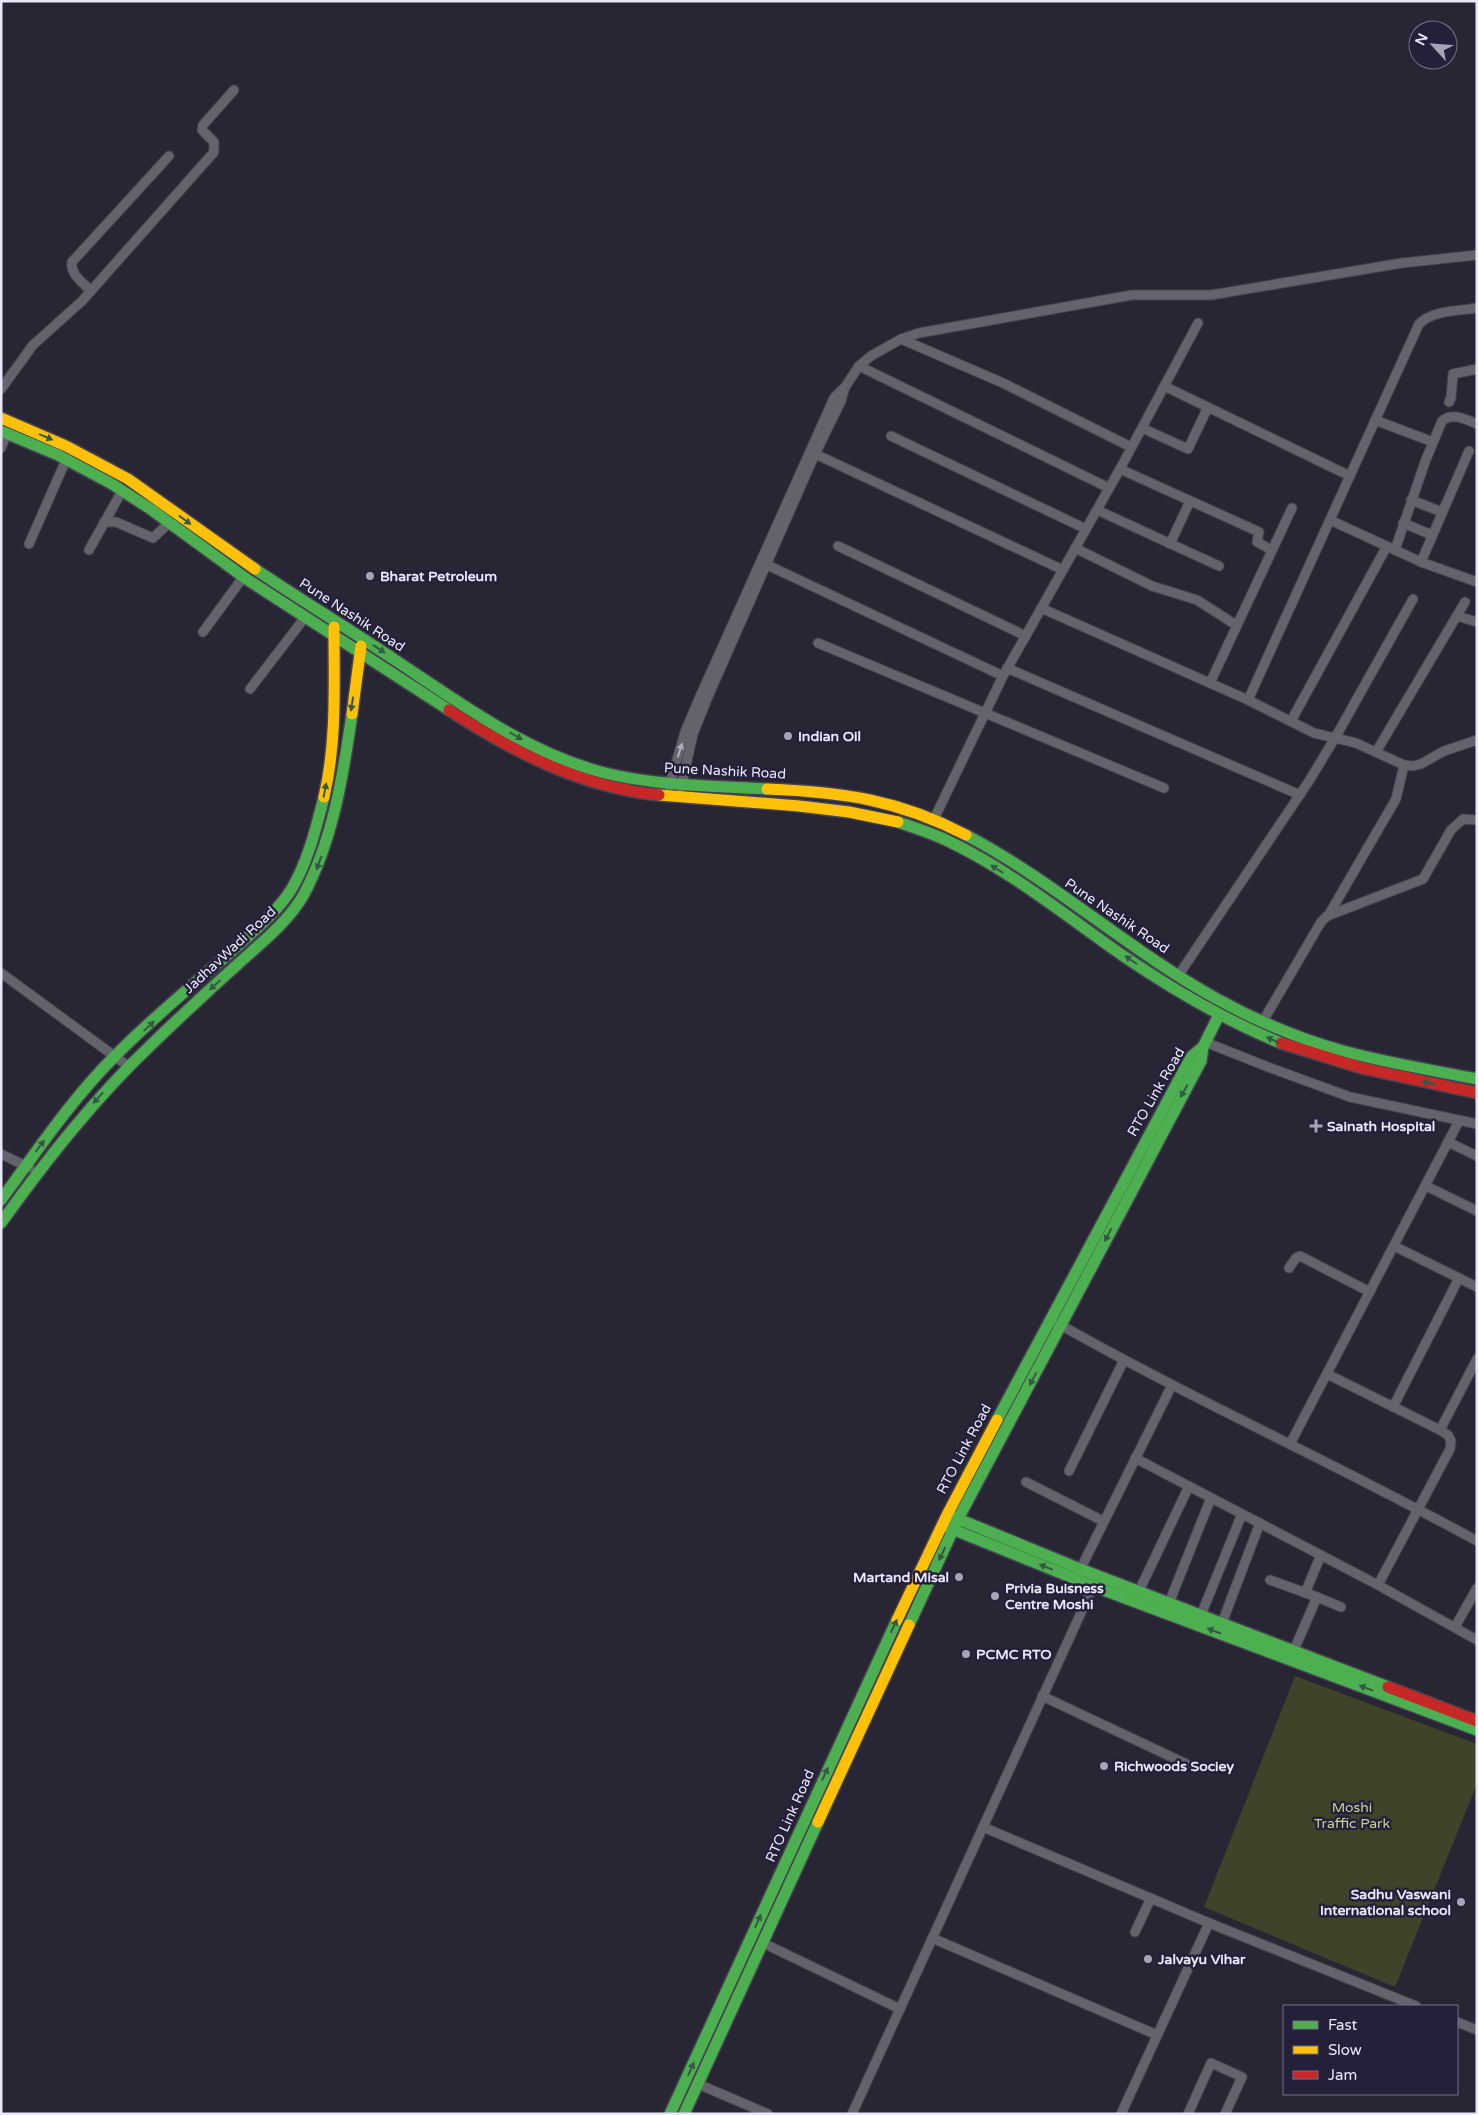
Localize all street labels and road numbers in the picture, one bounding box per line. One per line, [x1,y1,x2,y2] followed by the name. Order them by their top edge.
[296,575,408,655] street label: Pune Nashik Road
[664,759,786,783] street label: Pune Nashik Road
[1062,875,1172,957] street label: Pune Nashik Road
[180,903,280,997] street label: JadhavWadi Road
[1124,1045,1188,1139] street label: RTO Link Road
[933,1401,995,1497] street label: RTO Link Road
[762,1767,818,1865] street label: RTO Link Road

